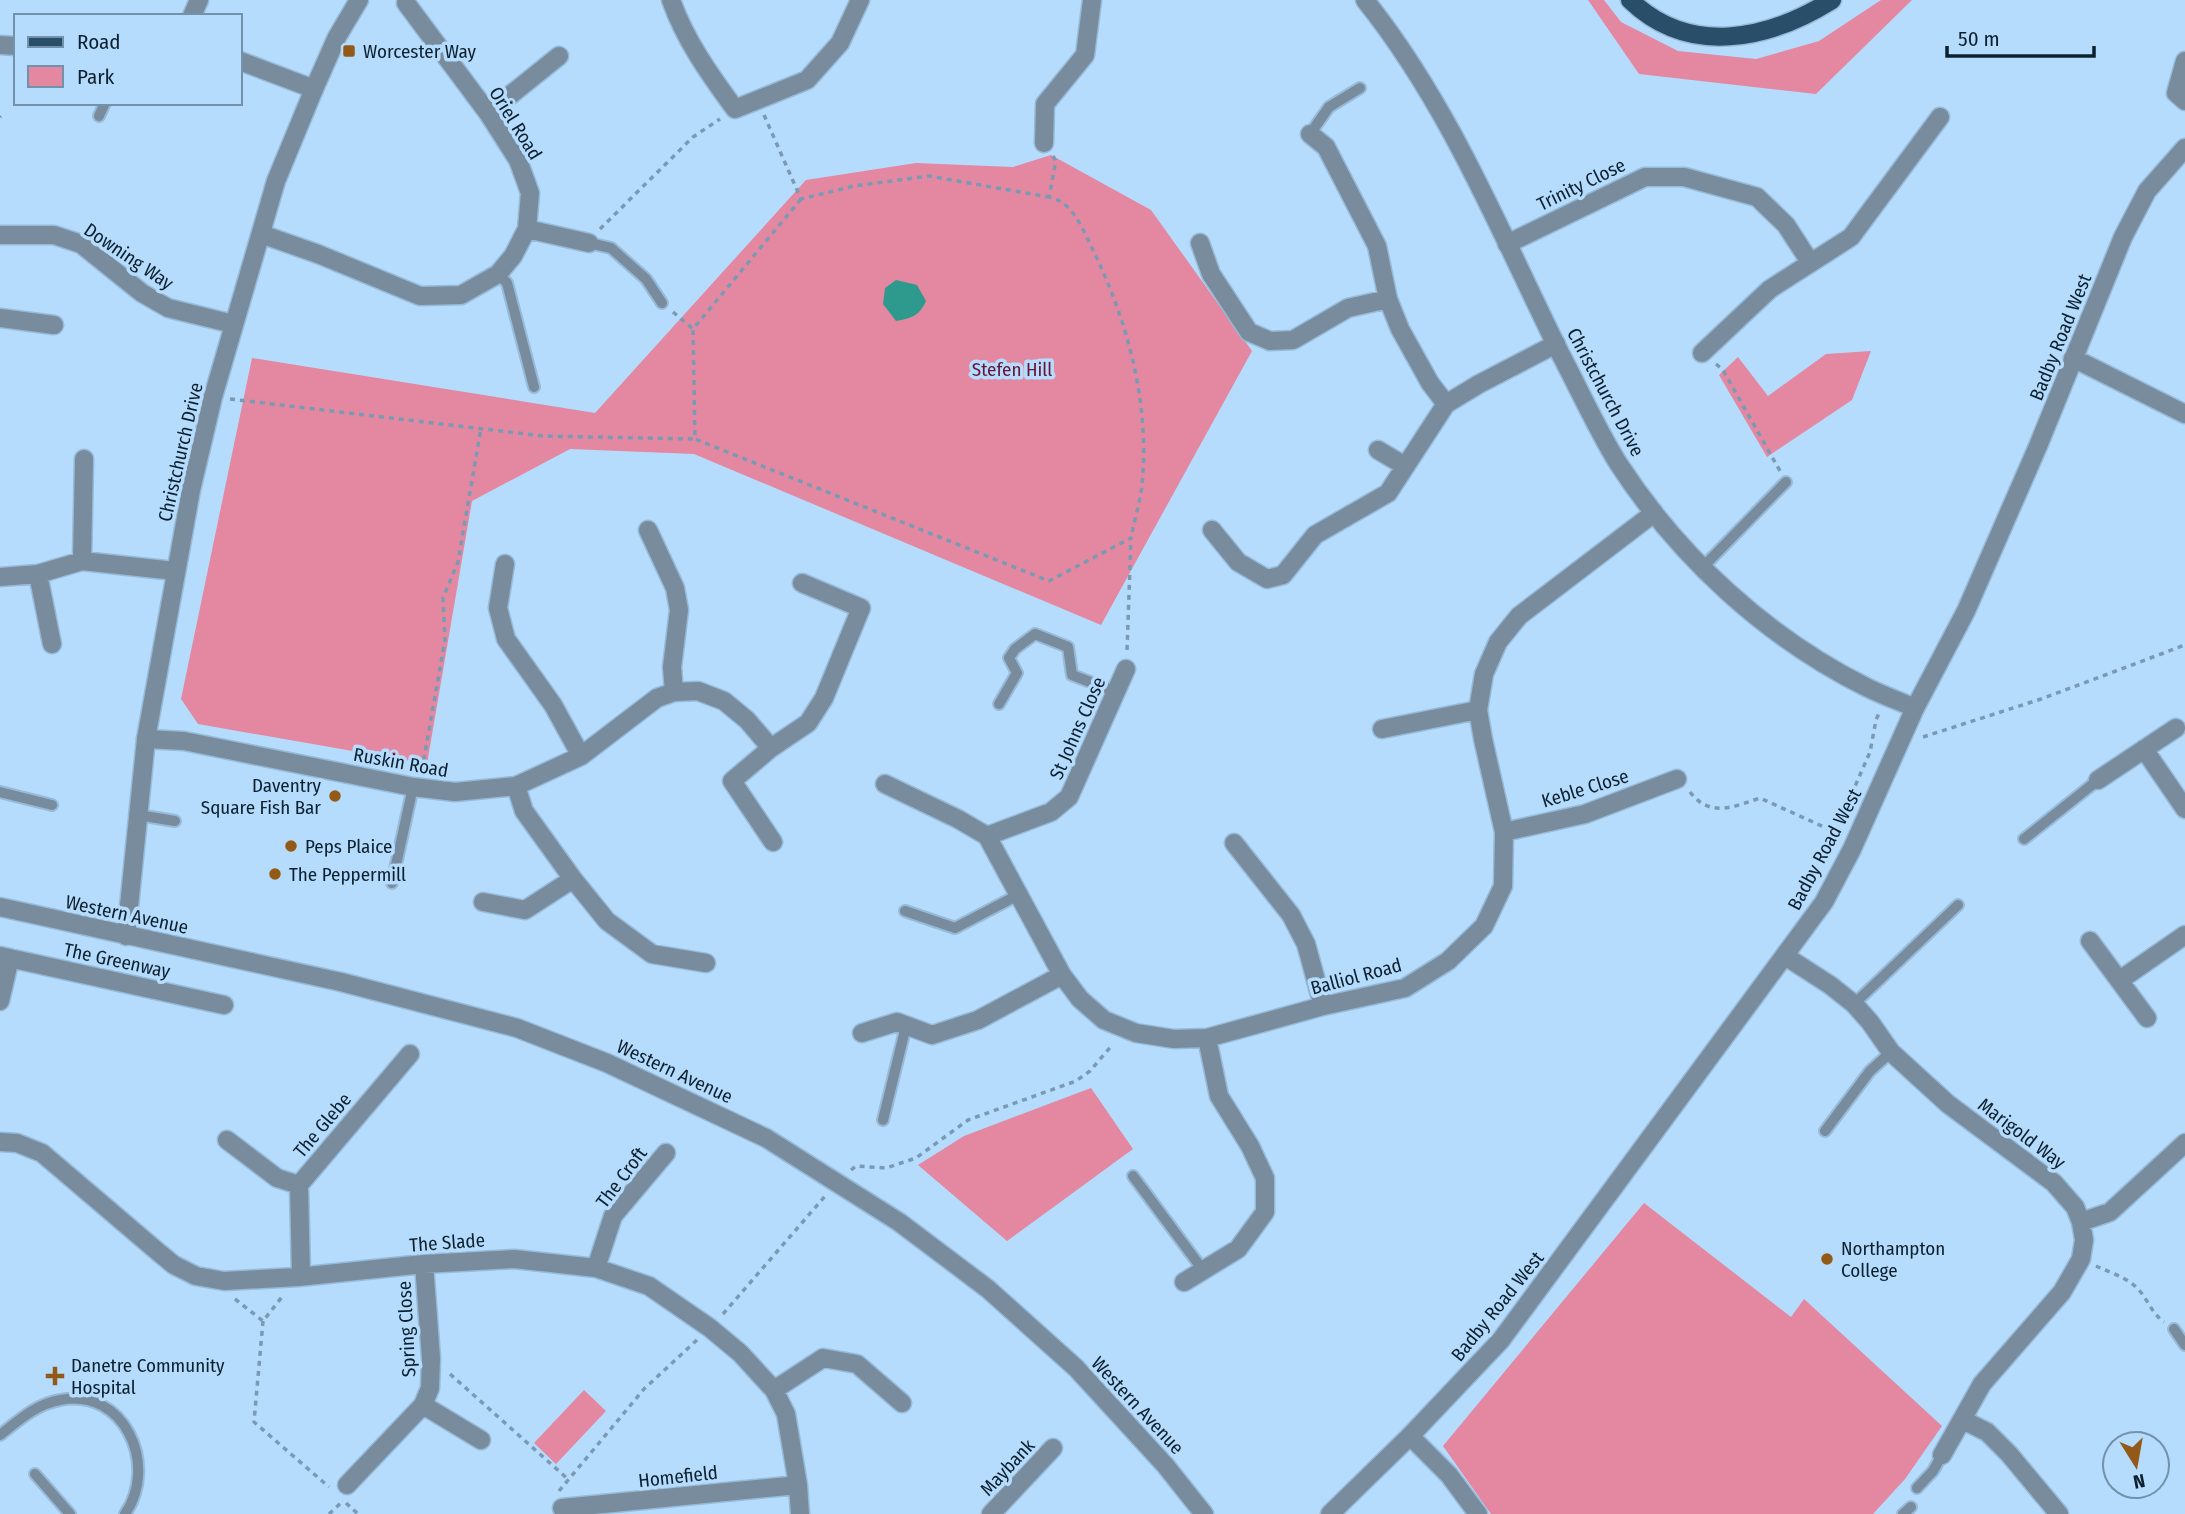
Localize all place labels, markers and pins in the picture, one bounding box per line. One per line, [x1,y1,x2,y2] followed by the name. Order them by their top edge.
[363,40,477,63] place label: Worcester Way
[341,43,357,59] marker: Worcester Way
[201,774,322,819] place label: Daventry Square Fish Bar
[327,788,343,804] marker: Daventry Square Fish Bar
[305,835,392,858] place label: Peps Plaice
[283,838,299,854] marker: Peps Plaice
[289,863,406,886] place label: The Peppermill
[267,866,283,882] marker: The Peppermill
[1841,1237,1945,1282] place label: Northampton College
[1819,1251,1835,1267] marker: Northampton College
[71,1354,225,1399] place label: Danetre Community Hospital
[45,1366,65,1386] marker: Danetre Community Hospital

